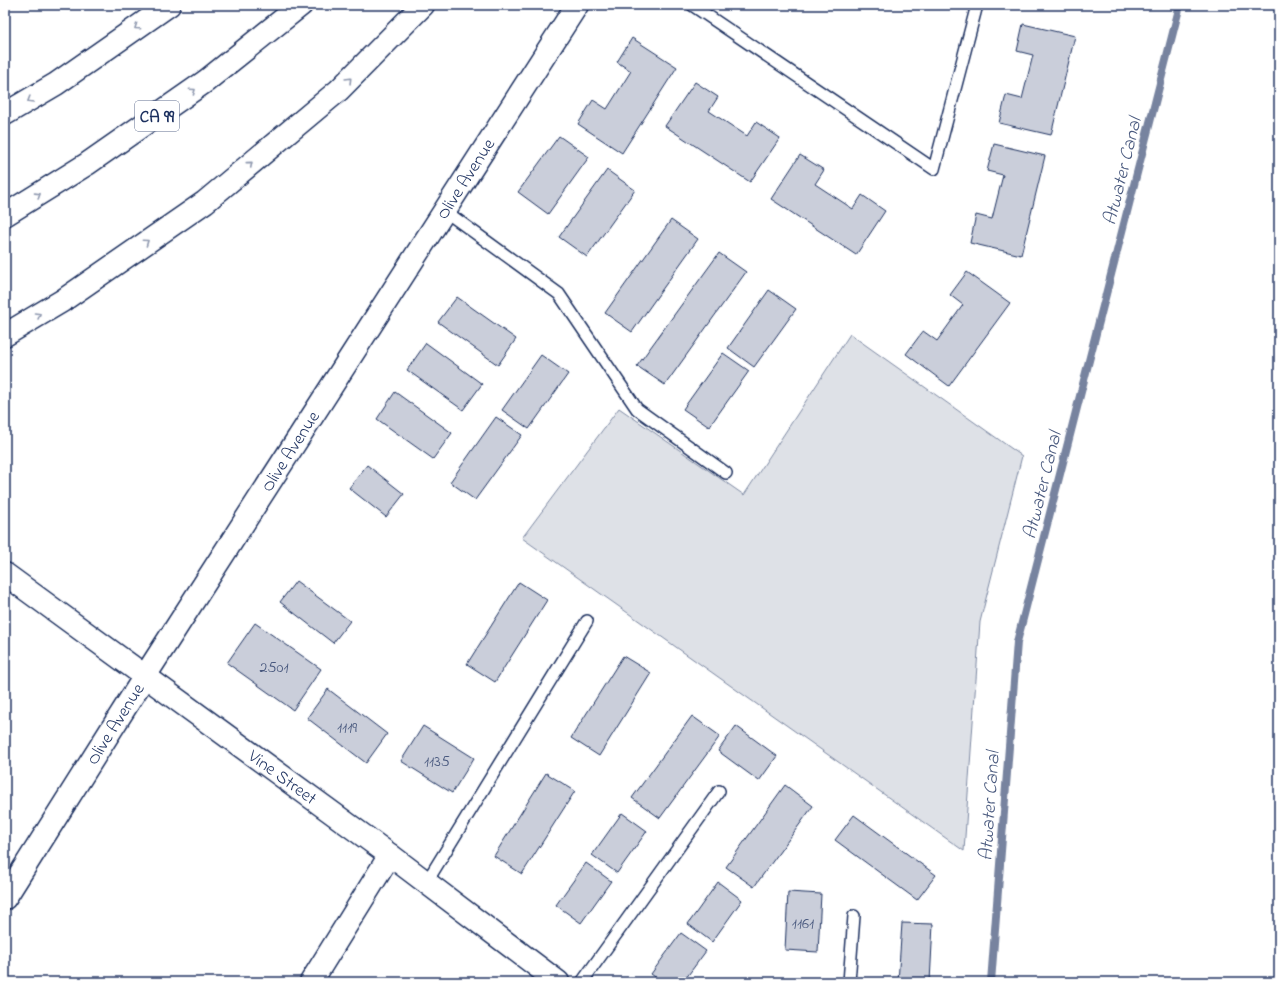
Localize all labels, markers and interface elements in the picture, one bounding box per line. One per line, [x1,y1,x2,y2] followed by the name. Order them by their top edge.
[135,22,142,29] one-way arrow
[344,77,352,85] one-way arrow
[188,89,195,96] one-way arrow
[27,95,34,102] one-way arrow
[135,101,179,131] road number: CA 99
[1097,112,1150,228] water label: Atwater Canal
[431,133,503,225] street label: Olive Avenue
[245,162,253,169] one-way arrow
[34,192,41,199] one-way arrow
[142,240,149,247] one-way arrow
[34,312,41,319] one-way arrow
[256,406,328,498] street label: Olive Avenue
[1017,426,1070,542] water label: Atwater Canal
[259,656,289,680] house number: 2501
[81,678,153,771] street label: Olive Avenue
[337,716,357,740] house number: 1119
[241,744,321,812] street label: Vine Street
[973,748,1008,862] water label: Atwater Canal
[424,750,450,774] house number: 1135
[792,912,814,936] house number: 1161

